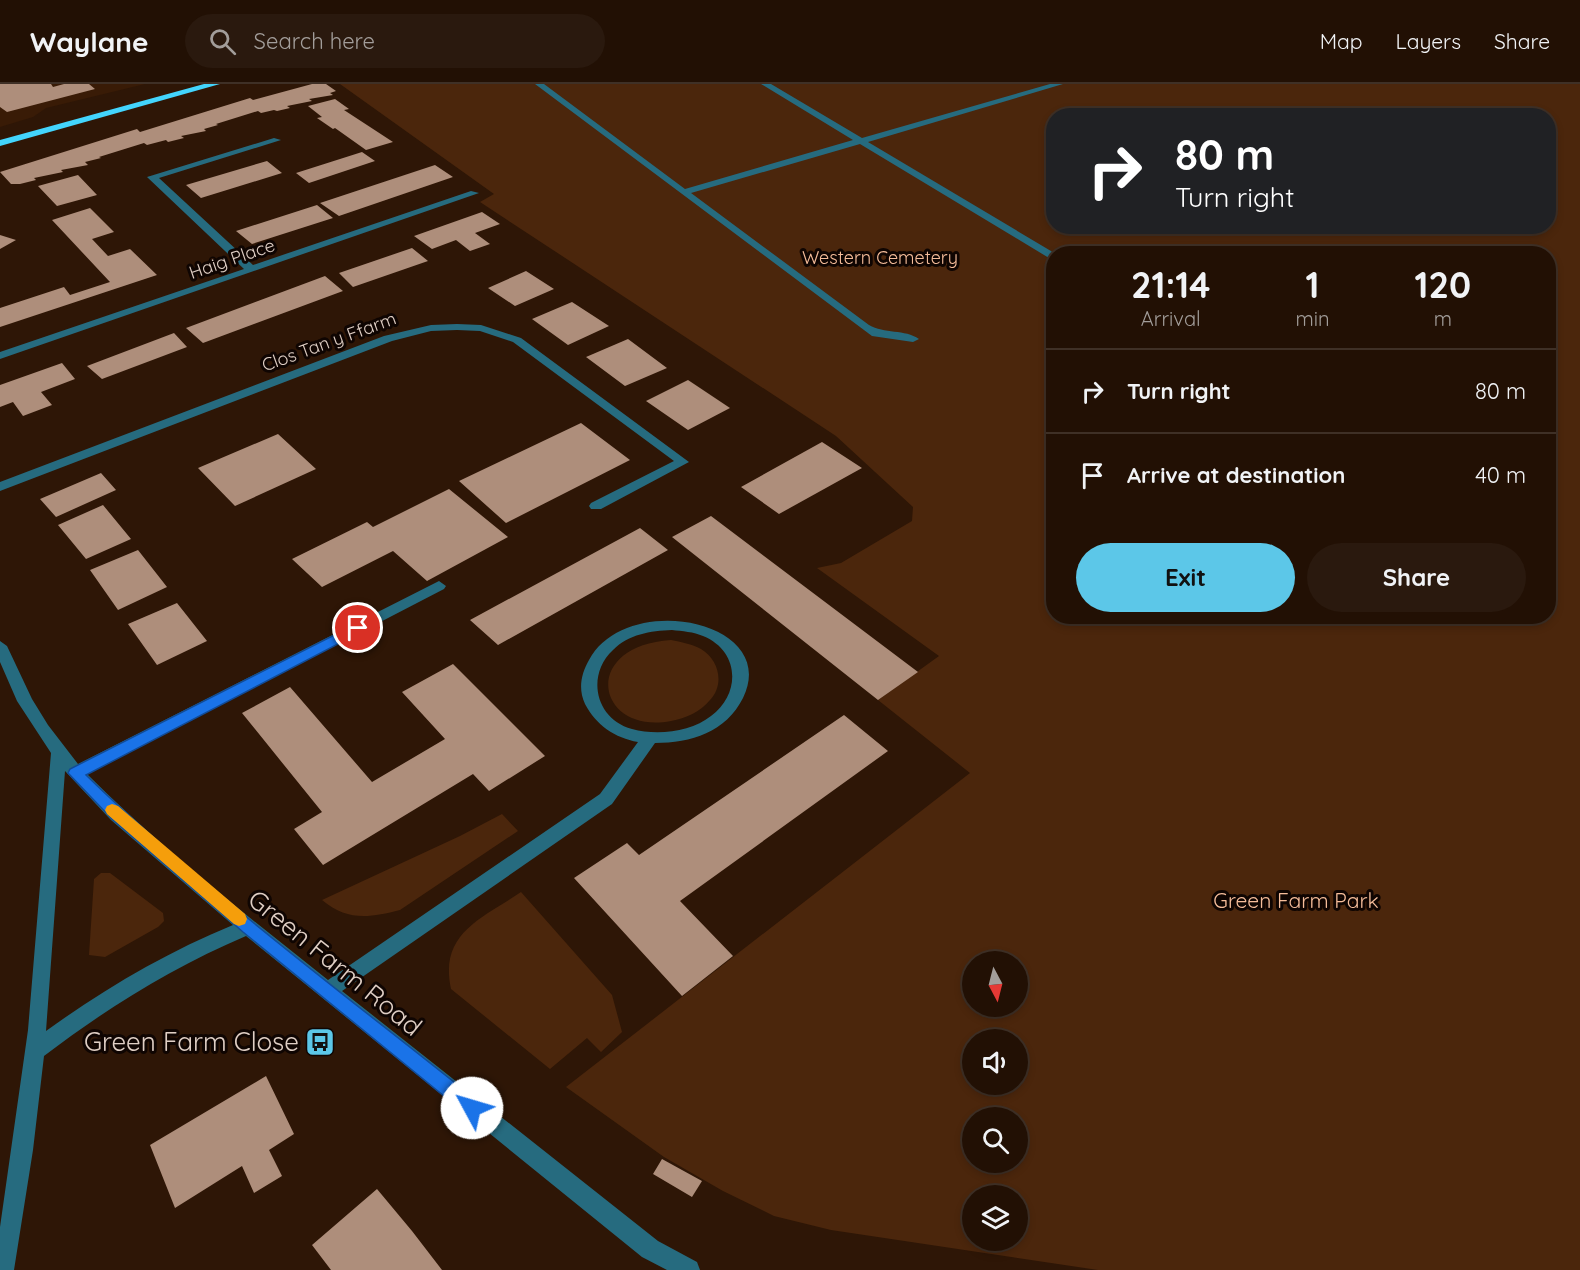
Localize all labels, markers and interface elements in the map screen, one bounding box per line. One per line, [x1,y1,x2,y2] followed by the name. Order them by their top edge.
[185,14,605,68] search box
[30,24,149,59] text: Waylane
[206,25,239,58] icon: search
[254,27,375,55] text: Search here
[1320,28,1363,54] text: Map
[1396,28,1461,54] text: Layers
[1494,28,1550,54] text: Share
[1175,128,1274,181] text: 80 m
[1076,132,1154,210] icon: right
[1175,180,1294,214] text: Turn right
[186,233,278,284] street label: Haig Place
[802,246,958,269] park label: Western Cemetery
[1131,262,1210,307] text: 21:14
[1305,262,1319,307] text: 1
[1414,262,1471,307] text: 120
[1141,306,1201,331] text: Arrival
[1295,306,1330,331] text: min
[1434,306,1452,331] text: m
[259,307,399,377] street label: Clos Tan y Ffarm
[1076,375,1109,408] icon: right
[1127,377,1231,405] text: Turn right
[1475,377,1526,405] text: 80 m
[1076,459,1109,492] icon: arrive
[1127,461,1345,489] text: Arrive at destination
[1475,461,1526,489] text: 40 m
[1076,543,1295,612] button: Exit
[1307,543,1526,612] button: Share
[332,602,383,653] pin
[341,611,374,644] icon: arrive
[242,882,429,1043] street label: Green Farm Road
[1213,887,1379,913] park label: Green Farm Park
[962,951,1028,1017] north arrow
[962,951,1028,1251] map controls
[84,1025,299,1058] place label: Green Farm Close
[304,1026,336,1058] bus stop icon: Green Farm Close
[962,1029,1028,1095] button: sound
[440,1076,504,1140] position arrow
[962,1107,1028,1173] button: search
[962,1185,1028,1251] button: layers

